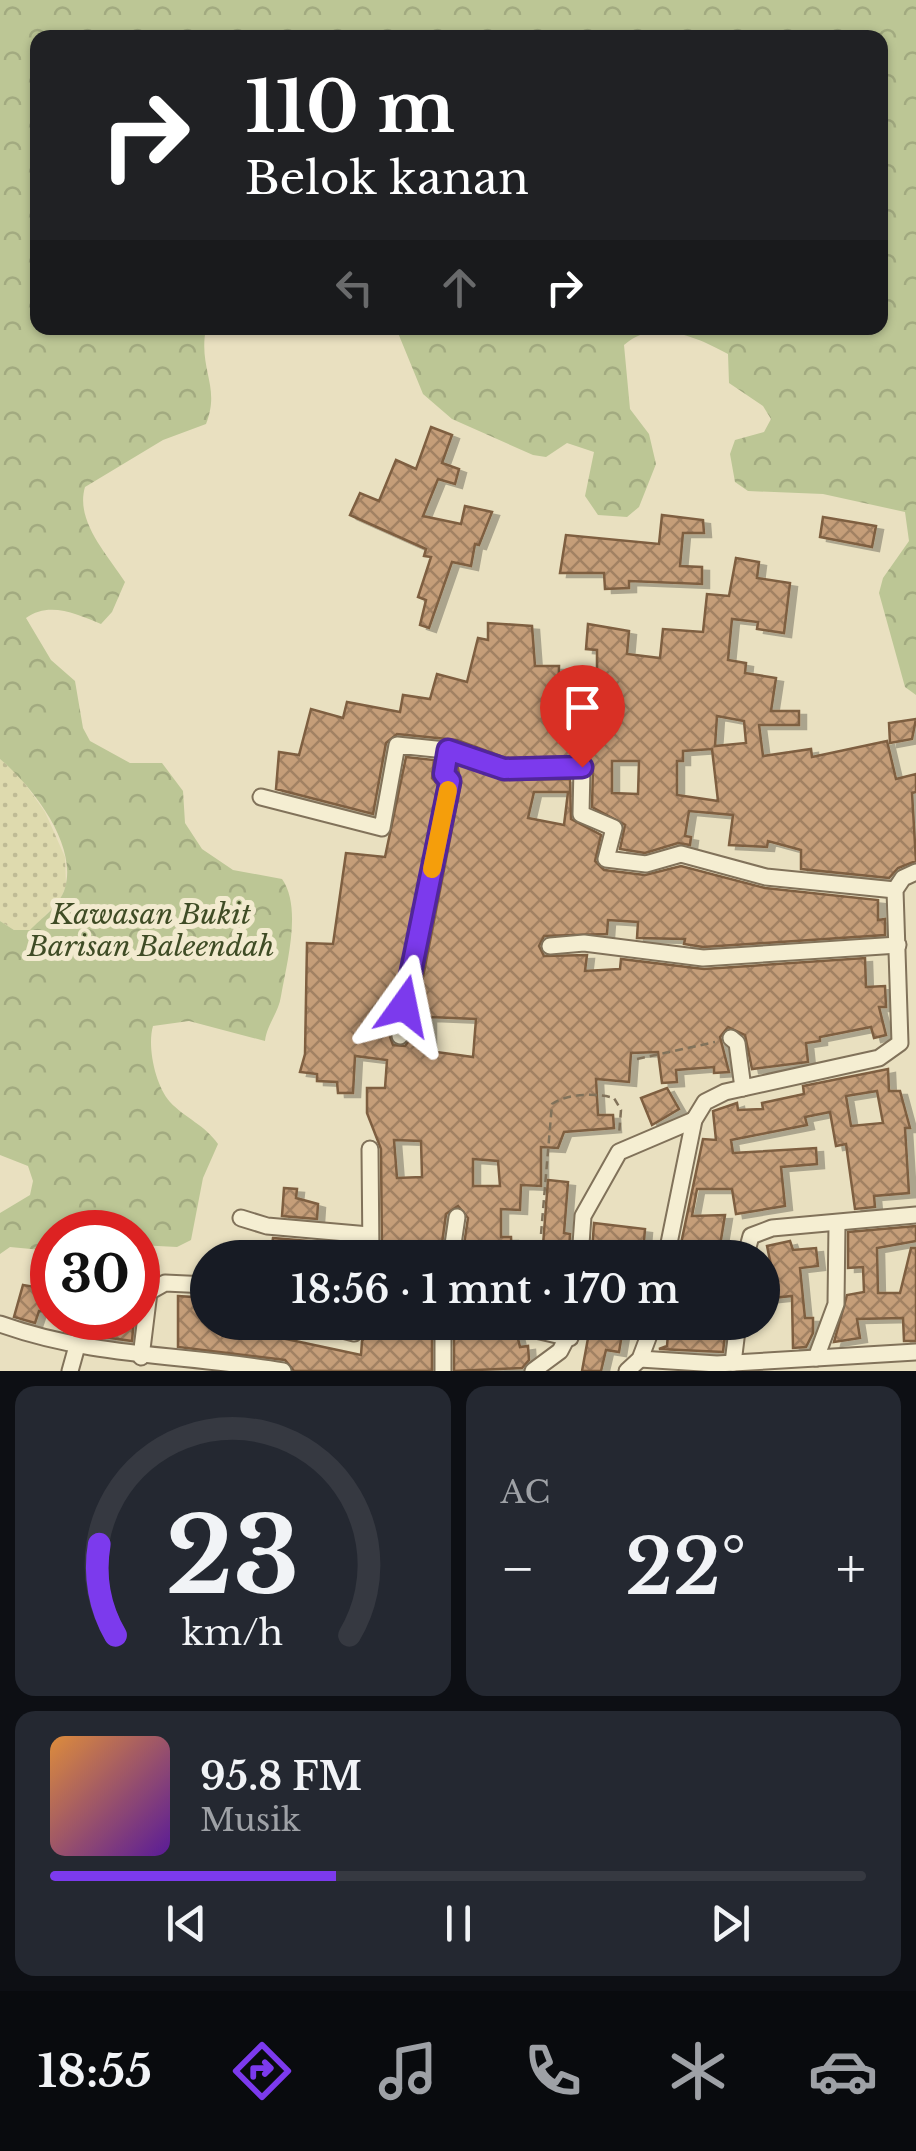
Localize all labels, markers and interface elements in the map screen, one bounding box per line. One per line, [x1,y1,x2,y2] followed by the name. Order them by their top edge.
[245,64,455,151] text: 110 m
[80,70,210,200] icon: right
[245,150,529,206] text: Belok kanan
[327,260,382,315] icon: left
[432,260,487,315] icon: ahead
[537,260,592,315] icon: right
[540,665,625,768] pin
[555,680,610,735] icon: arrive
[27,897,275,964] park label: Kawasan Bukit Barisan Baleendah
[352,954,456,1058] position arrow
[30,1210,160,1340] speed limit sign: 30
[291,1266,679,1313] text: 18:56 · 1 mnt · 170 m
[501,1472,550,1512] text: AC
[166,1492,300,1621] text: 23
[625,1521,746,1614] text: 22°
[501,1535,535,1603] text: −
[836,1535,866,1603] text: +
[182,1610,283,1655] text: km/h
[200,1753,362,1800] text: 95.8 FM
[200,1800,301,1840] text: Musik
[159,1896,214,1951] icon: previous
[431,1896,486,1951] icon: pause
[703,1896,758,1951] icon: next
[227,2036,297,2106] icon: directions
[373,2036,443,2106] icon: music
[518,2036,588,2106] icon: phone
[663,2036,733,2106] icon: climate
[808,2036,878,2106] icon: car
[38,2043,152,2099] text: 18:55

